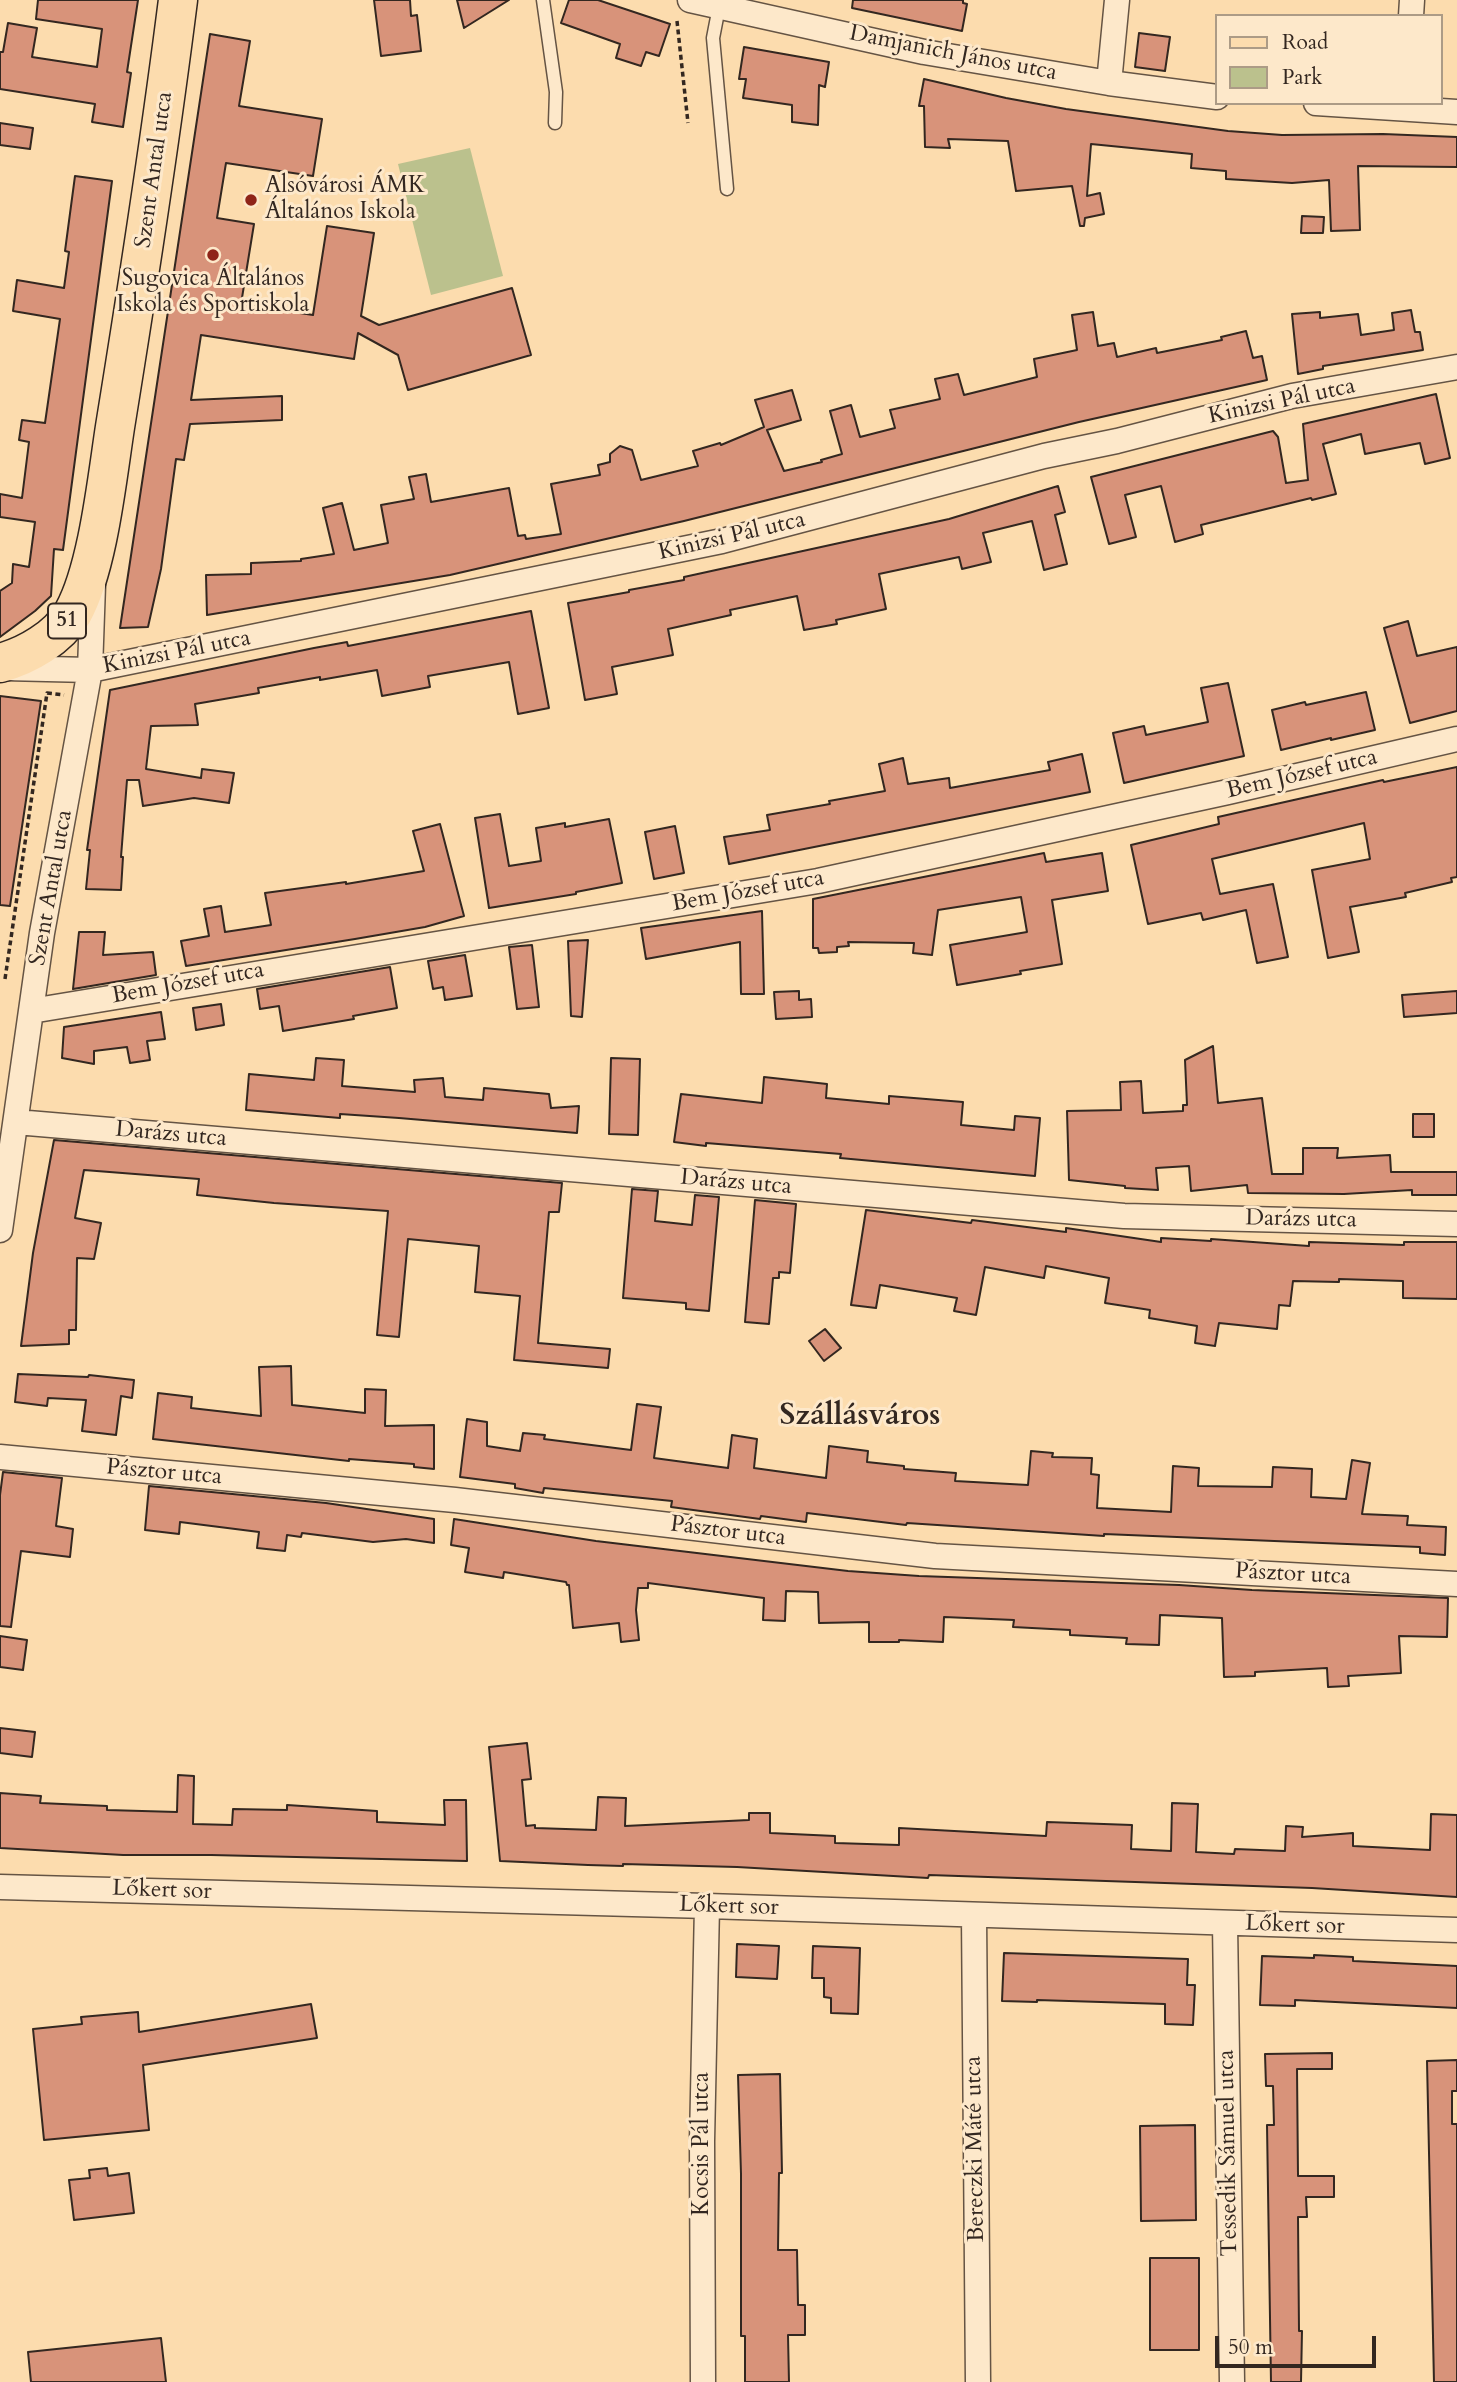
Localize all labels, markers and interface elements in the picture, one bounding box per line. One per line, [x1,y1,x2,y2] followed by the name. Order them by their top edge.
[1216,14,1443,105] legend
[847,20,1059,88] street label: Damjanich János utca
[1282,28,1328,57] text: Road
[1282,63,1322,92] text: Park
[130,90,180,250] street label: Szent Antal utca
[265,173,425,227] place label: Alsóvárosi ÁMK Általános Iskola
[243,192,259,208] marker: Alsóvárosi ÁMK Általános Iskola
[205,247,221,263] marker: Sugovica Általános Iskola és Sportiskola
[116,266,310,320] place label: Sugovica Általános Iskola és Sportiskola
[1206,373,1358,431] street label: Kinizsi Pál utca
[656,507,808,567] street label: Kinizsi Pál utca
[48,604,86,638] road number: 51
[101,625,253,681] street label: Kinizsi Pál utca
[1224,744,1380,806] street label: Bem József utca
[25,808,79,968] street label: Szent Antal utca
[670,865,826,919] street label: Bem József utca
[110,957,266,1011] street label: Bem József utca
[114,1116,228,1154] street label: Darázs utca
[679,1164,793,1202] street label: Darázs utca
[1245,1205,1357,1235] street label: Darázs utca
[780,1399,940,1435] district label: Szállásváros
[105,1454,223,1492] street label: Pásztor utca
[669,1511,787,1553] street label: Pásztor utca
[1234,1558,1352,1592] street label: Pásztor utca
[112,1875,212,1907] street label: Lőkert sor
[679,1891,779,1923] street label: Lőkert sor
[1245,1910,1345,1942] street label: Lőkert sor
[1213,2049,1245,2257] street label: Tessedik Sámuel utca
[961,2056,991,2242] street label: Bereczki Máté utca
[689,2072,717,2216] street label: Kocsis Pál utca
[1219,2322,1380,2366] scale bar
[1228,2333,1273,2362] text: 50 m

